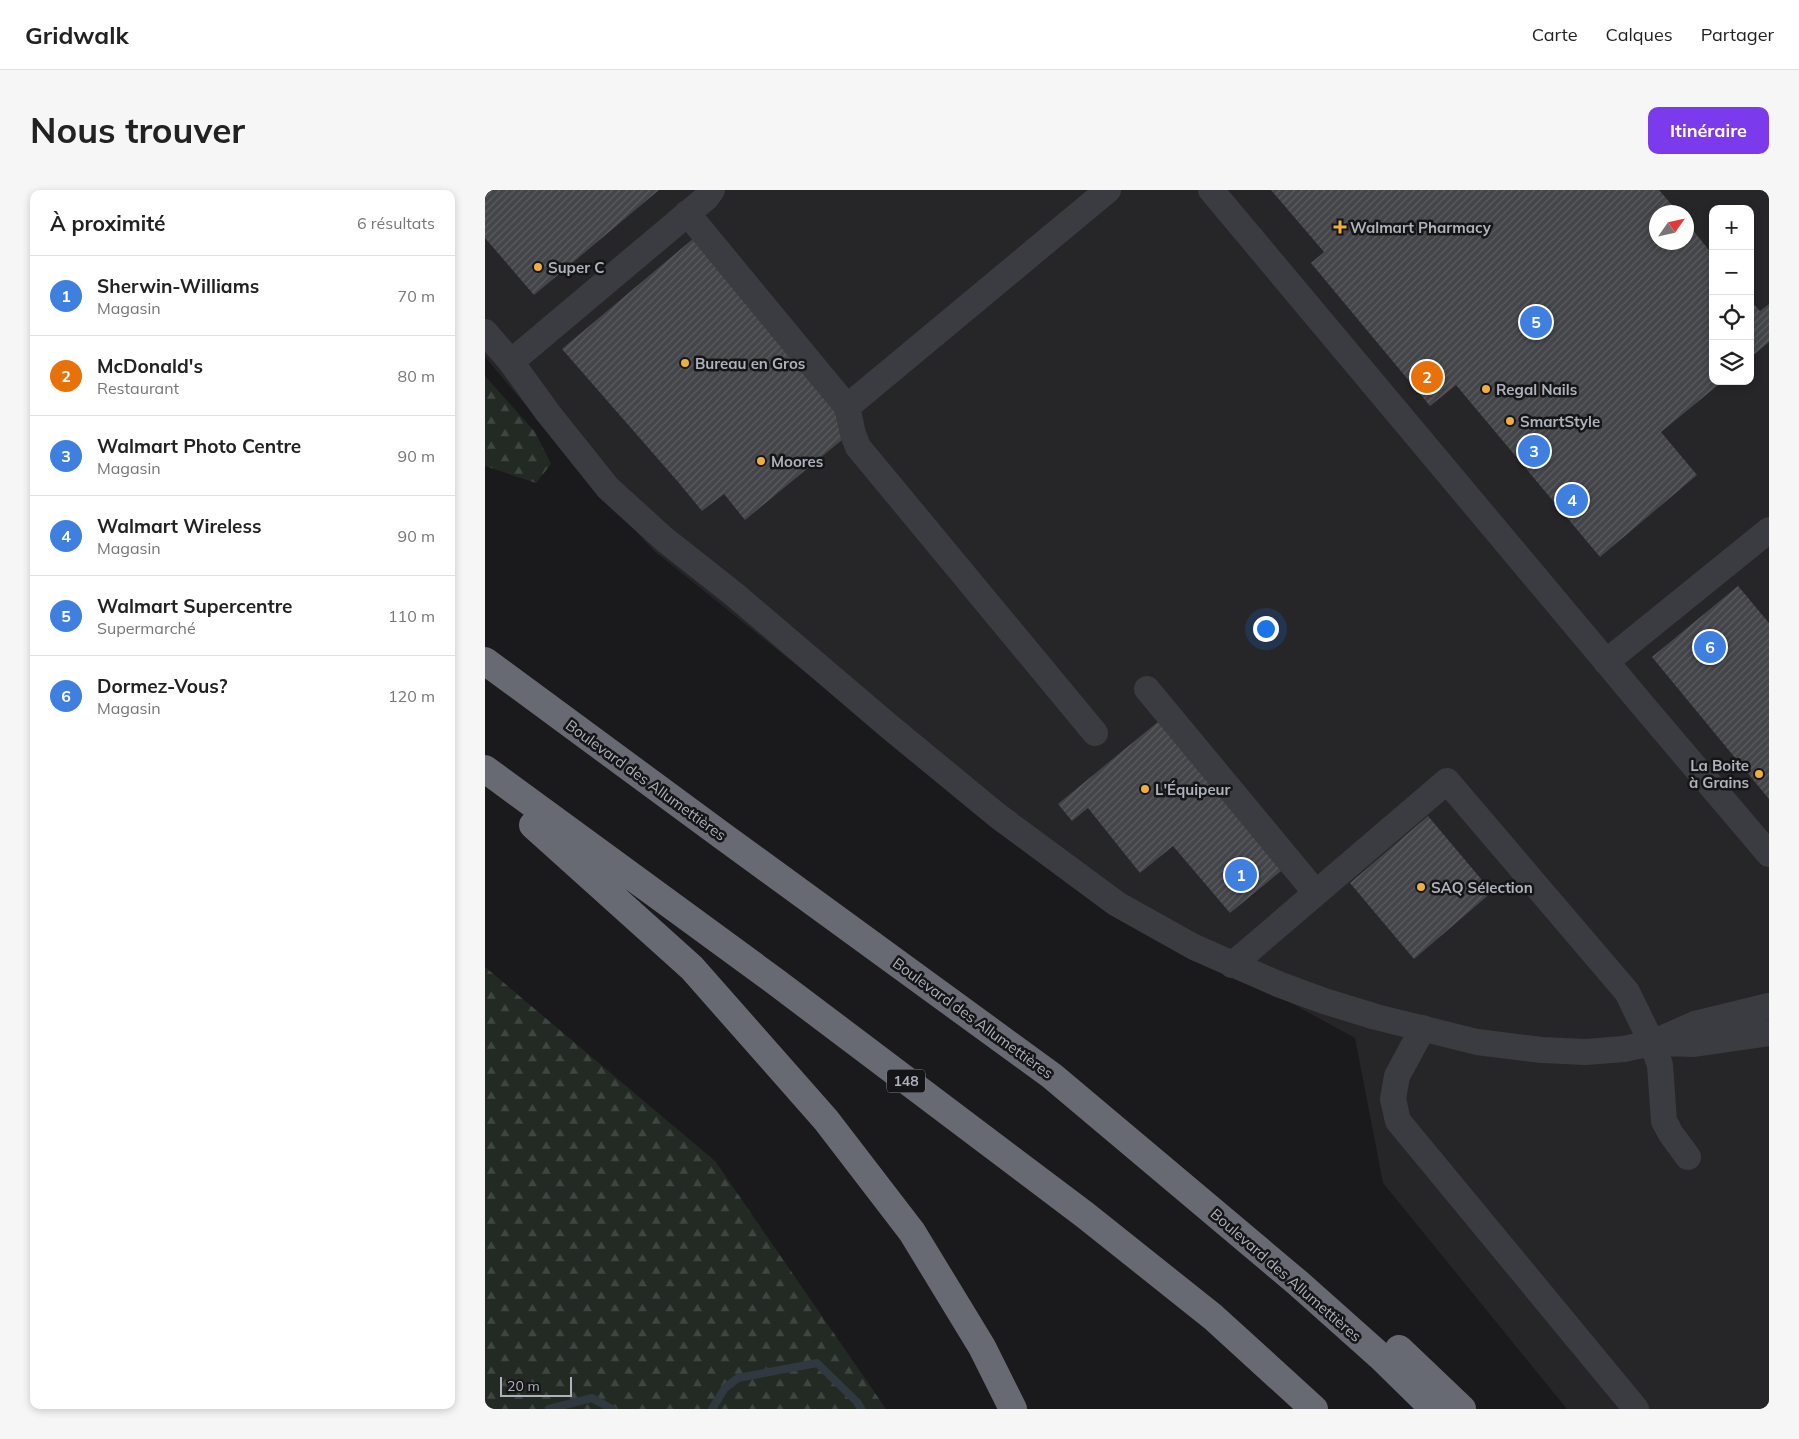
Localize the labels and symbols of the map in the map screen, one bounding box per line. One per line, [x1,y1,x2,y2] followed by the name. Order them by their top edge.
[1649,205,1694,250] north arrow
[1350,218,1492,237] place label: Walmart Pharmacy
[1334,221,1346,233] marker: Walmart Pharmacy
[548,258,604,277] place label: Super C
[532,261,544,273] marker: Super C
[1520,303,1552,341] pin: 5
[695,354,805,373] place label: Bureau en Gros
[679,357,691,369] marker: Bureau en Gros
[1411,358,1443,396] pin: 2
[1496,380,1577,399] place label: Regal Nails
[1480,383,1492,395] marker: Regal Nails
[1520,412,1600,431] place label: SmartStyle
[1504,415,1516,427] marker: SmartStyle
[1518,432,1550,470] pin: 3
[771,452,823,471] place label: Moores
[755,455,767,467] marker: Moores
[1556,481,1588,519] pin: 4
[1253,616,1279,642] your location
[1694,628,1726,666] pin: 6
[562,715,730,845] street label: Boulevard des Allumettières
[1689,756,1749,792] place label: La Boite à Grains
[1753,768,1765,780] marker: La Boite à Grains
[1155,780,1231,799] place label: L'Équipeur
[1139,783,1151,795] marker: L'Équipeur
[1225,856,1257,894] pin: 1
[1431,878,1533,897] place label: SAQ Sélection
[1415,881,1427,893] marker: SAQ Sélection
[889,953,1057,1083] street label: Boulevard des Allumettières
[887,1069,925,1092] road number: 148
[1207,1204,1365,1346] street label: Boulevard des Allumettières
[500,1374,573,1397] scale bar

